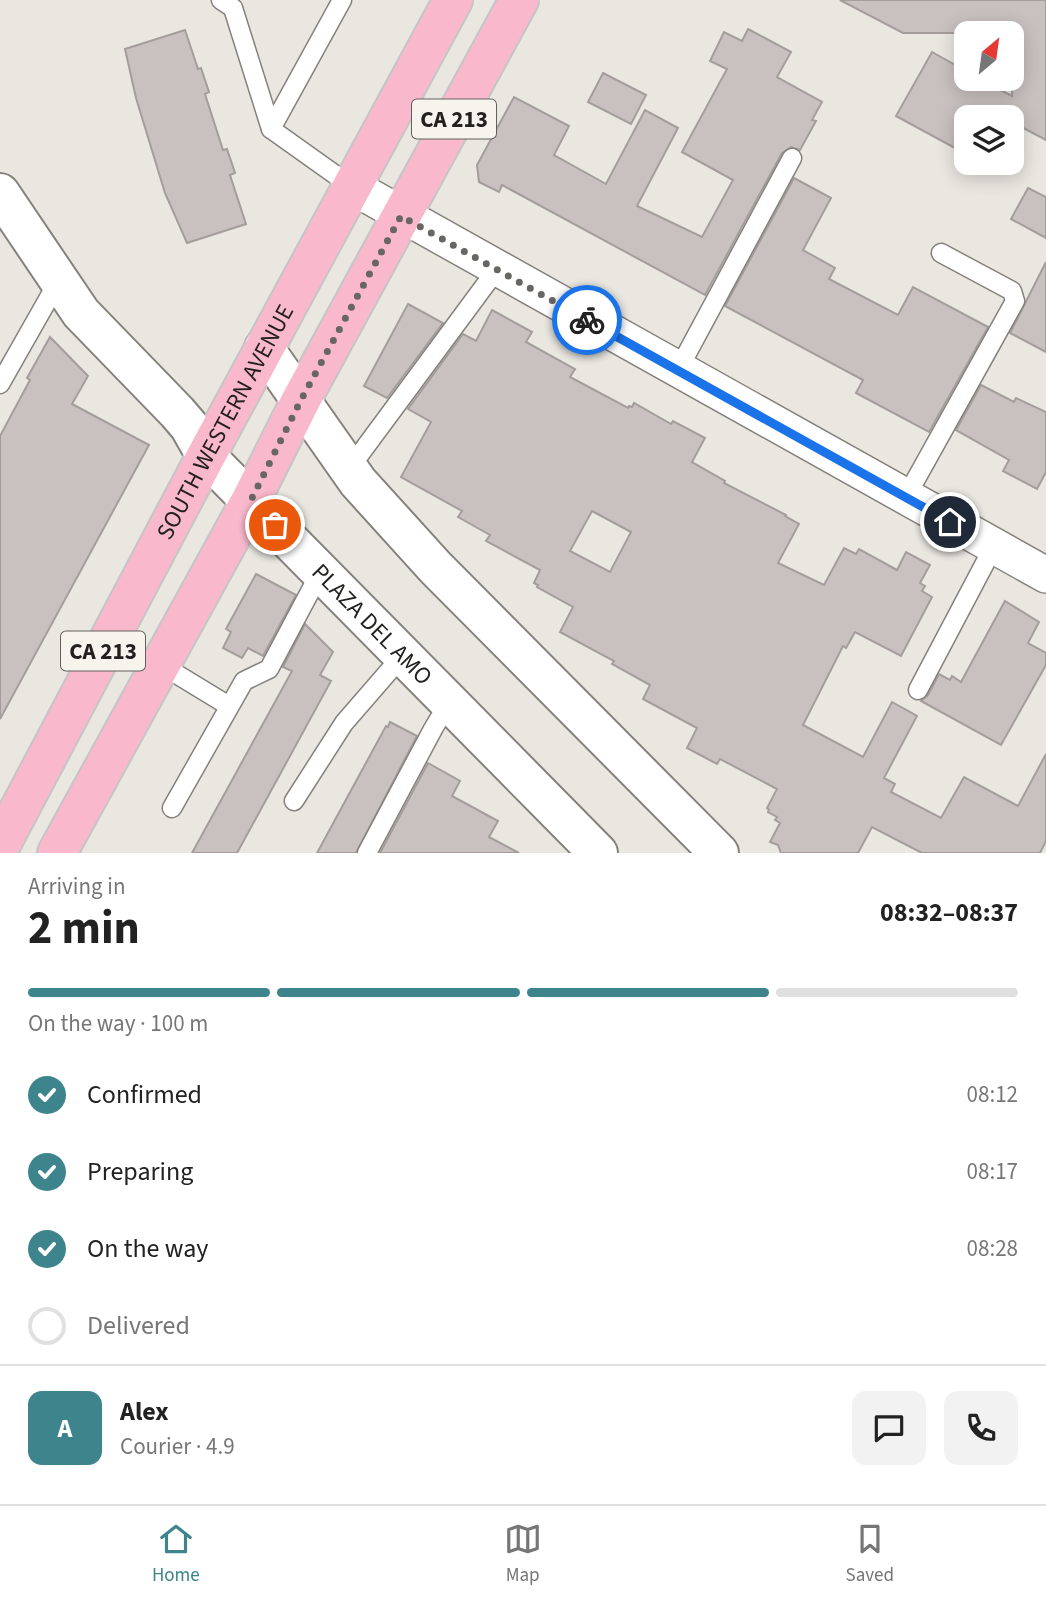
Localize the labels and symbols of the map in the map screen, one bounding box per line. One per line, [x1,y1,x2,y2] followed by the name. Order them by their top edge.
[954,21,1024,91] north arrow
[412,100,496,138] road number: CA 213
[552,285,622,355] courier
[147,298,302,546] street label: SOUTH WESTERN AVENUE
[920,492,980,552] pin
[245,495,305,555] pin
[304,555,440,693] street label: PLAZA DEL AMO
[61,632,145,670] road number: CA 213

